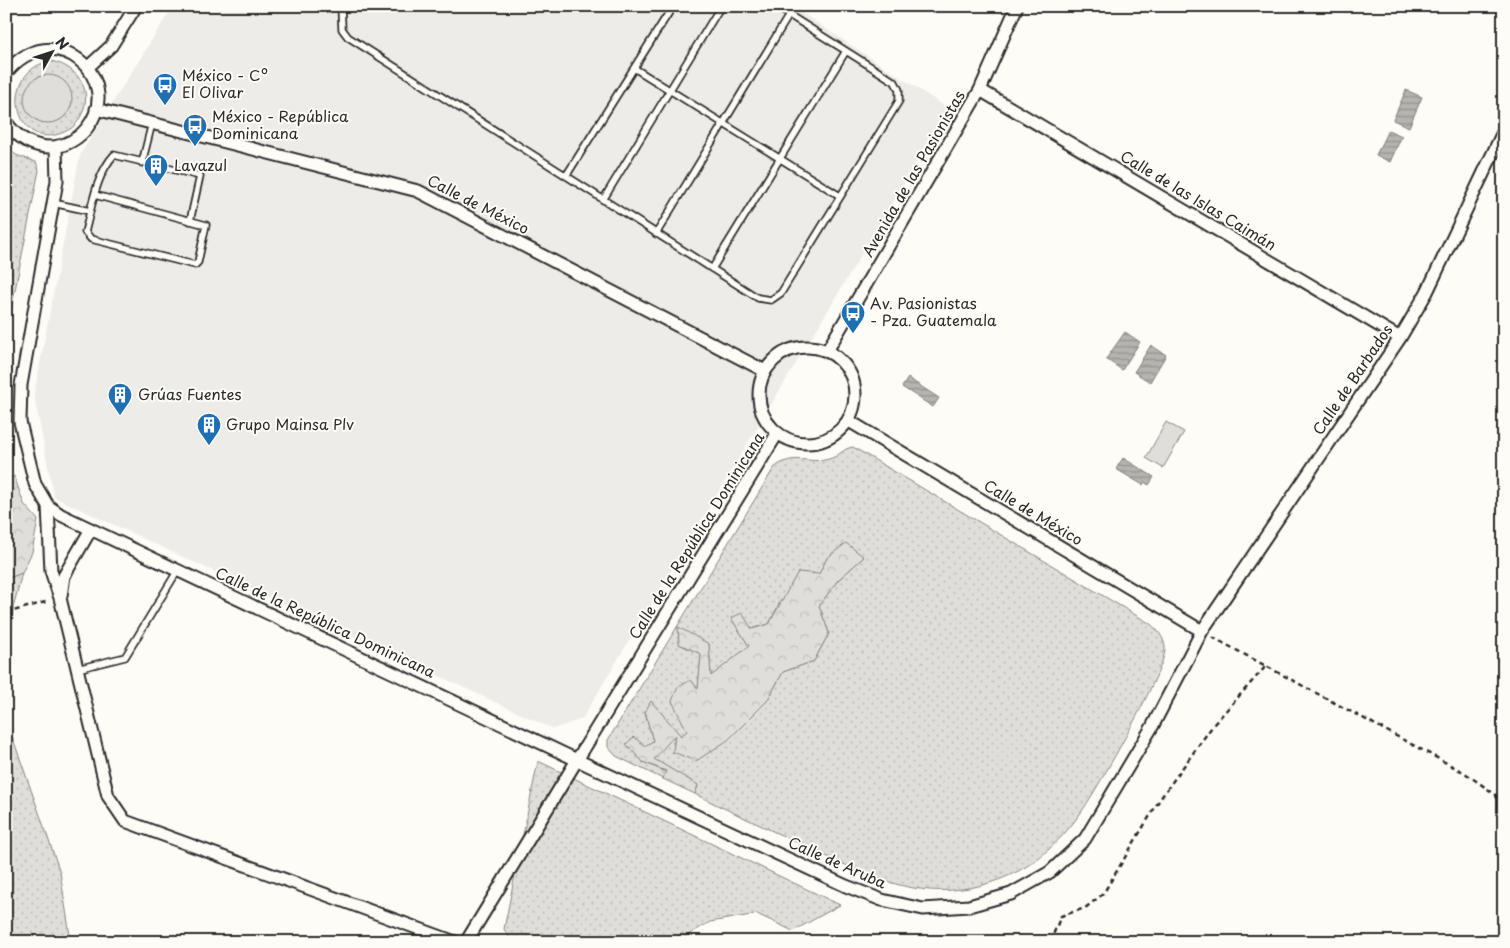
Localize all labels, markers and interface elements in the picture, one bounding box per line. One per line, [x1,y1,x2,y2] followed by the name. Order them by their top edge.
[28,28,78,78] north arrow
[51,32,74,54] text: N
[182,63,268,103] place label: México - Cº El Olivar
[152,72,178,106] bus stop icon: México - Cº El Olivar
[856,86,970,261] street label: Avenida de las Pasionistas
[212,104,349,144] place label: México - República Dominicana
[182,113,208,147] bus stop icon: México - República Dominicana
[1116,144,1281,256] street label: Calle de las Islas Caimán
[143,153,169,187] building icon: Lavazul
[174,153,227,176] place label: Lavazul
[424,168,534,239] street label: Calle de México
[870,291,997,331] place label: Av. Pasionistas - Pza. Guatemala
[840,300,866,334] bus stop icon: Av. Pasionistas - Pza. Guatemala
[1306,319,1398,439] street label: Calle de Barbados
[107,382,133,416] building icon: Grúas Fuentes
[138,382,241,405] place label: Grúas Fuentes
[196,412,222,446] building icon: Grupo Mainsa Plv
[226,412,354,435] place label: Grupo Mainsa Plv
[622,427,769,643] street label: Calle de la República Dominicana
[980,473,1088,550] street label: Calle de México
[212,560,440,683] street label: Calle de la República Dominicana
[785,830,891,894] street label: Calle de Aruba

